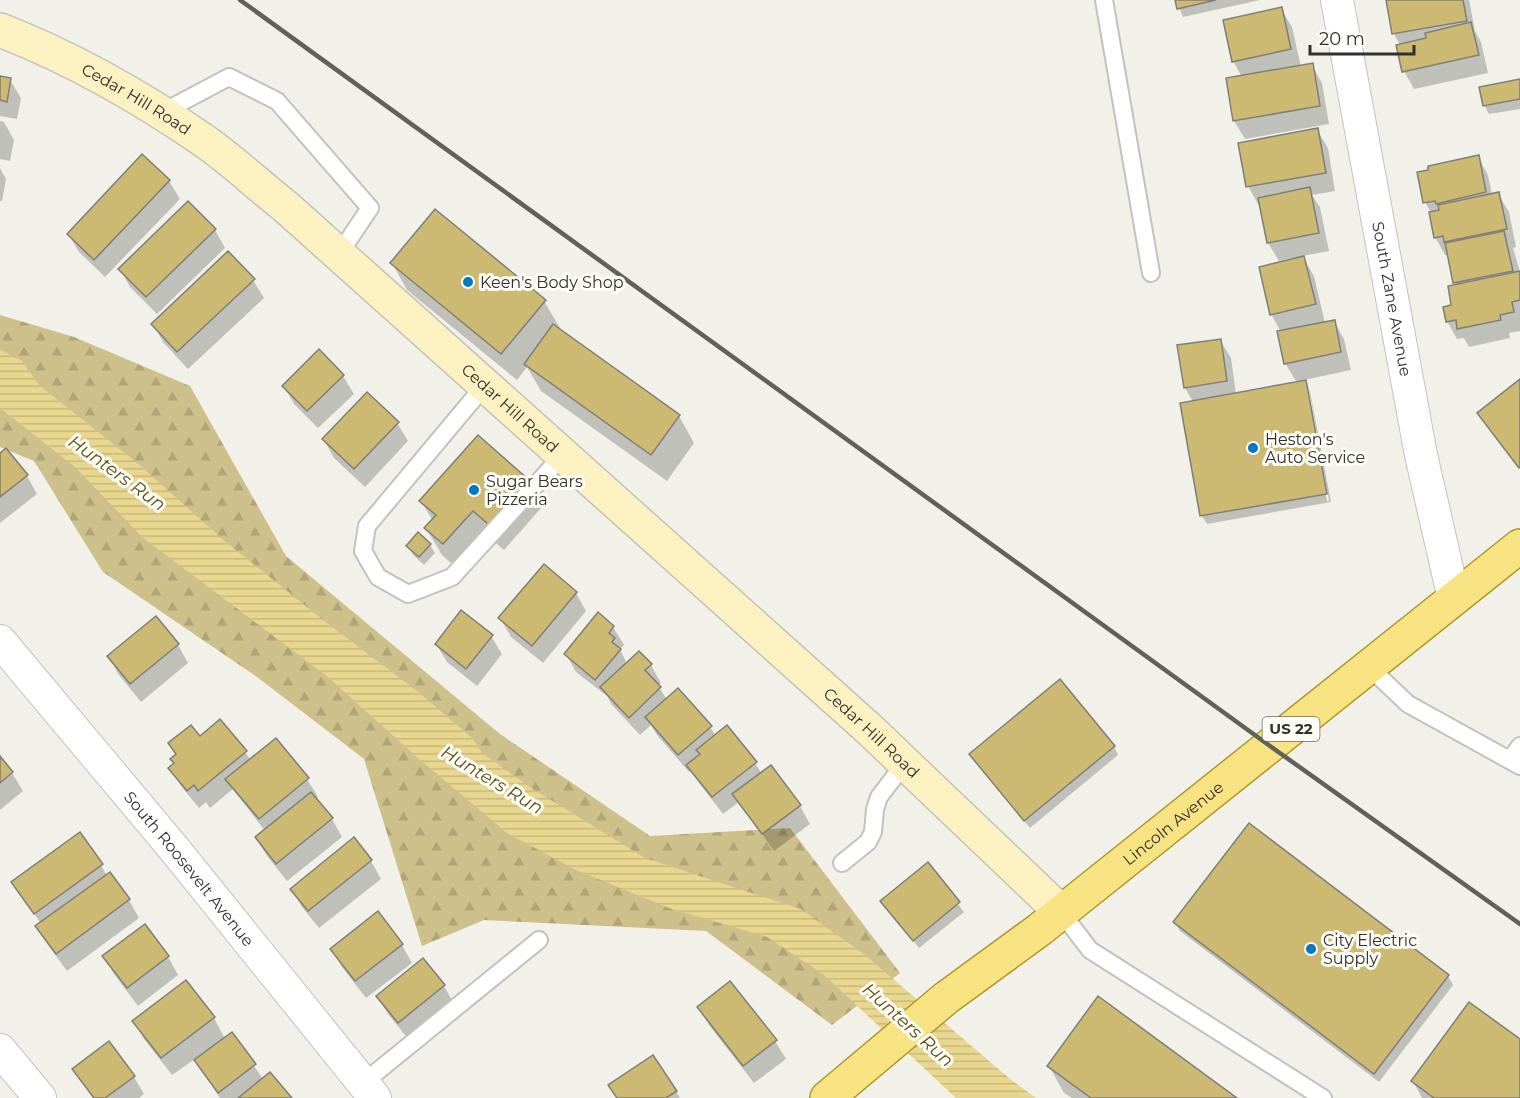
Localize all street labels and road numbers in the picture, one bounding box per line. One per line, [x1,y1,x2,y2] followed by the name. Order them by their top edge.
[78,60,194,139] street label: Cedar Hill Road
[1368,220,1415,378] street label: South Zane Avenue
[457,360,562,456] street label: Cedar Hill Road
[820,684,923,782] street label: Cedar Hill Road
[1262,717,1320,741] road number: US 22
[1119,778,1227,869] street label: Lincoln Avenue
[120,788,258,950] street label: South Roosevelt Avenue

